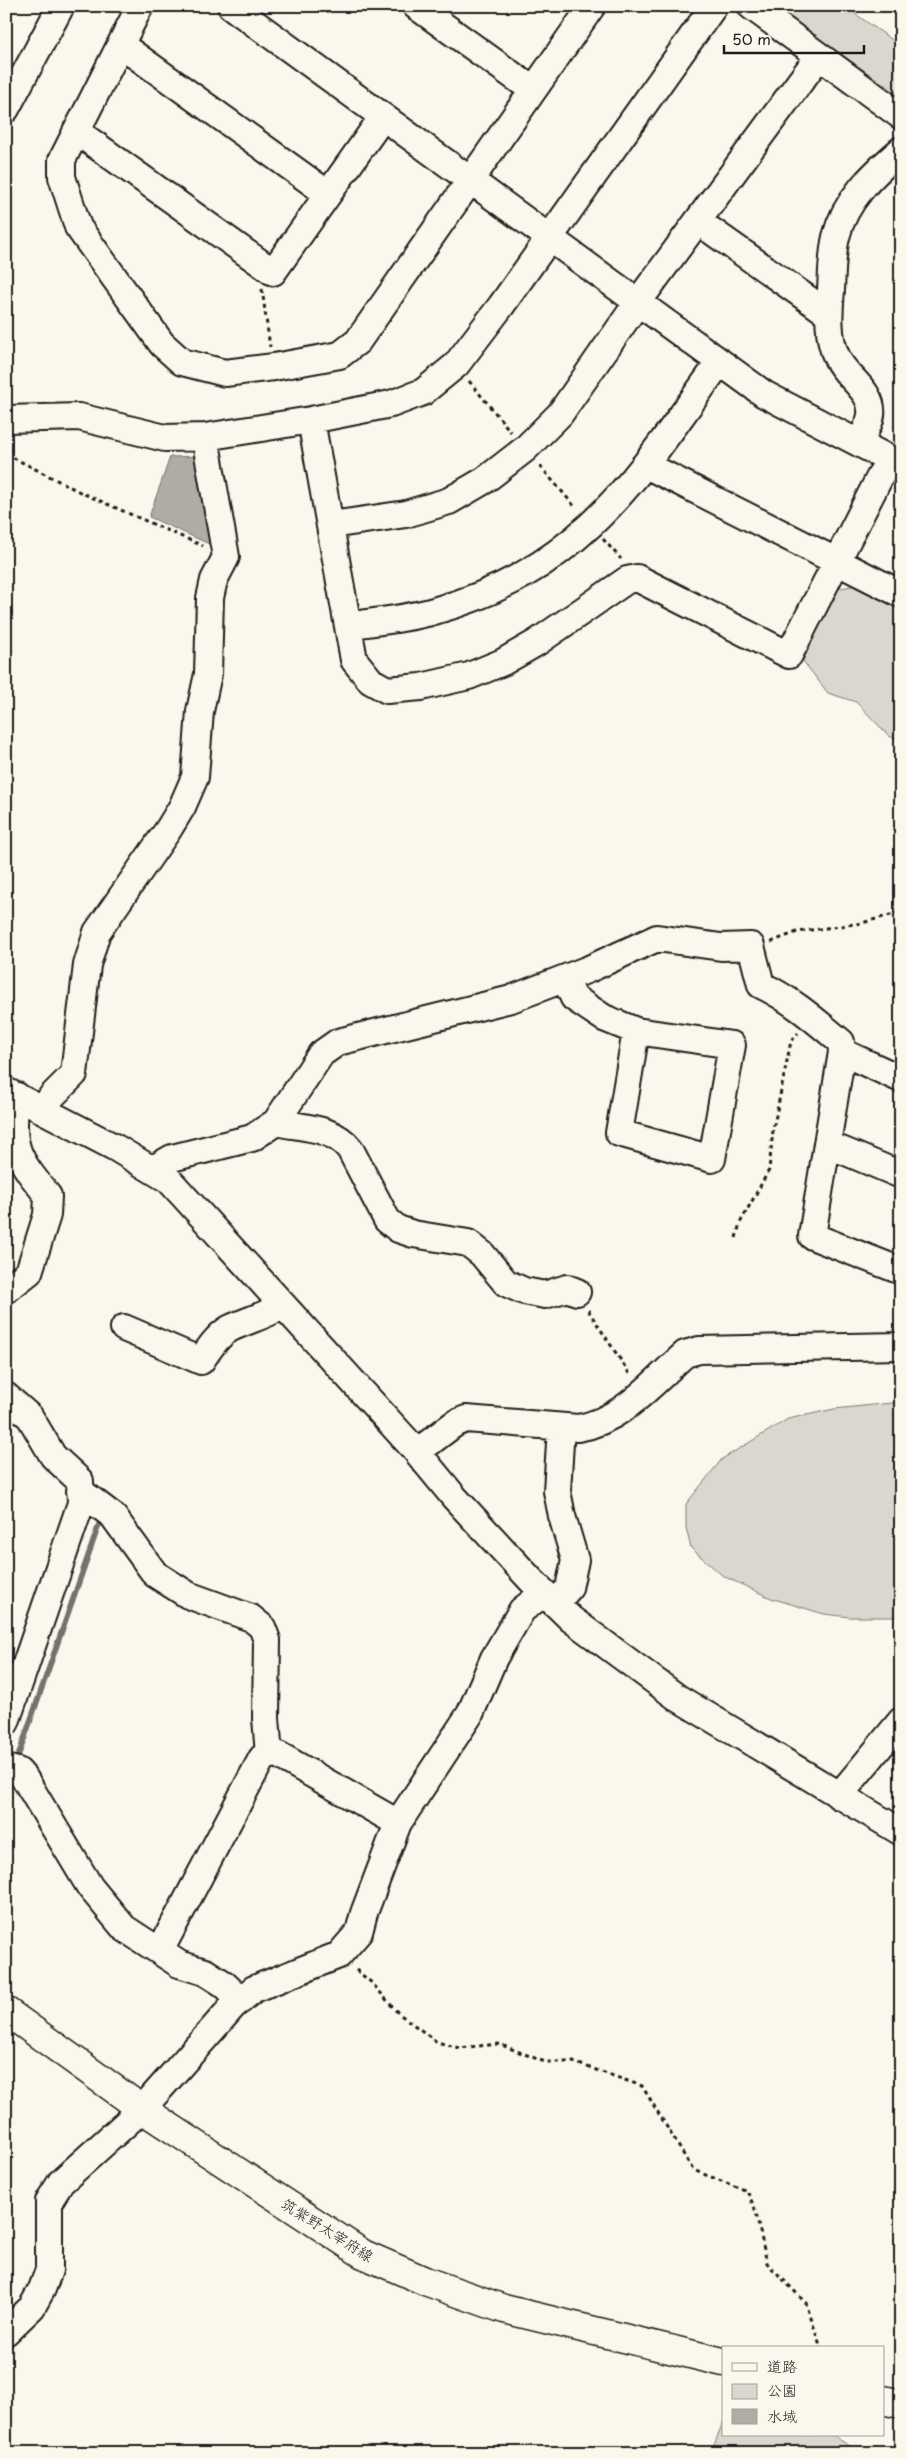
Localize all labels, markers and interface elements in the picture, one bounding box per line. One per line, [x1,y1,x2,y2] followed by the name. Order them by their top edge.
[724,22,864,54] scale bar
[732,27,771,50] text: 50 m
[277,2191,379,2267] street label: 筑紫野太宰府線
[722,2346,884,2436] legend
[767,2354,797,2377] text: 道路
[767,2378,797,2401] text: 公園
[767,2404,797,2427] text: 水域

